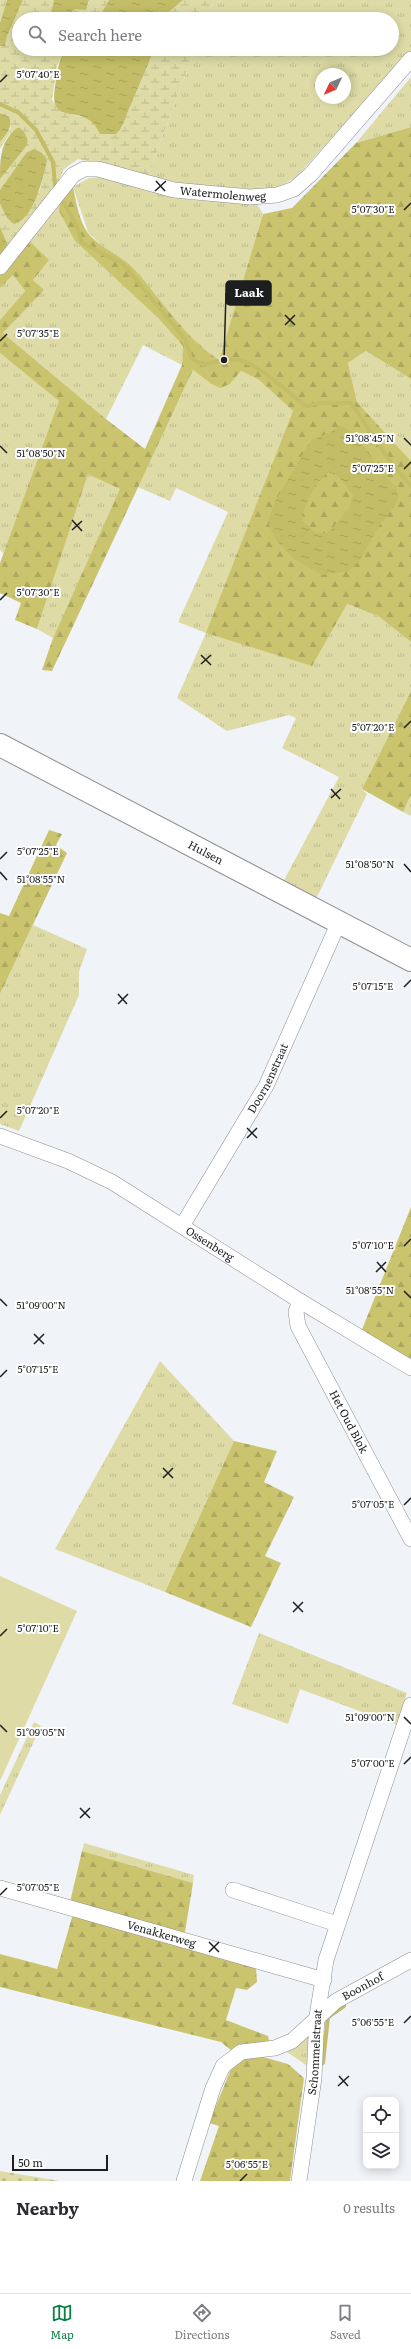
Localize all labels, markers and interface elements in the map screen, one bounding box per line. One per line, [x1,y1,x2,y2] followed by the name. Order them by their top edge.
[12,12,399,56] search box
[26,23,48,45] icon: search
[58,23,142,46] text: Search here
[16,66,60,81] text: 5°07'40"E
[315,68,351,104] north arrow
[179,182,268,204] street label: Watermolenweg
[352,201,395,216] text: 5°07'30"E
[226,281,271,305] callout: Laak
[234,283,265,301] text: Laak
[17,325,59,340] text: 5°07'35"E
[346,430,394,445] text: 51°08'45"N
[16,445,66,460] text: 51°08'50"N
[352,460,394,475] text: 5°07'25"E
[17,584,60,599] text: 5°07'30"E
[352,719,394,734] text: 5°07'20"E
[186,836,226,867] street label: Hulsen
[17,843,59,858] text: 5°07'25"E
[345,856,395,871] text: 51°08'50"N
[17,871,65,886] text: 51°08'55"N
[353,978,393,993] text: 5°07'15"E
[243,1040,291,1116] street label: Doornenstraat
[17,1102,59,1117] text: 5°07'20"E
[183,1222,238,1265] street label: Ossenberg
[352,1237,394,1252] text: 5°07'10"E
[346,1282,394,1297] text: 51°08'55"N
[16,1297,66,1312] text: 51°09'00"N
[18,1361,58,1376] text: 5°07'15"E
[326,1387,373,1456] street label: Het Oud Blok
[352,1496,394,1511] text: 5°07'05"E
[17,1620,59,1635] text: 5°07'10"E
[345,1709,395,1724] text: 51°09'00"N
[17,1724,65,1739] text: 51°09'05"N
[351,1755,395,1770] text: 5°07'00"E
[17,1879,59,1894] text: 5°07'05"E
[125,1916,199,1951] street label: Venakkerweg
[339,1967,387,2003] street label: Boonhof
[303,2007,325,2096] street label: Schommelstraat
[352,2014,394,2029] text: 5°06'55"E
[363,2097,399,2169] map controls
[363,2097,399,2133] button: locate
[363,2133,399,2169] button: layers
[12,2153,108,2172] scale bar
[18,2154,43,2170] text: 50 m
[226,2156,268,2171] text: 5°06'55"E
[16,2195,79,2220] text: Nearby
[343,2198,395,2217] text: 0 results
[50,2302,74,2342] tab: Map
[174,2302,229,2342] tab: Directions
[330,2302,361,2342] tab: Saved

